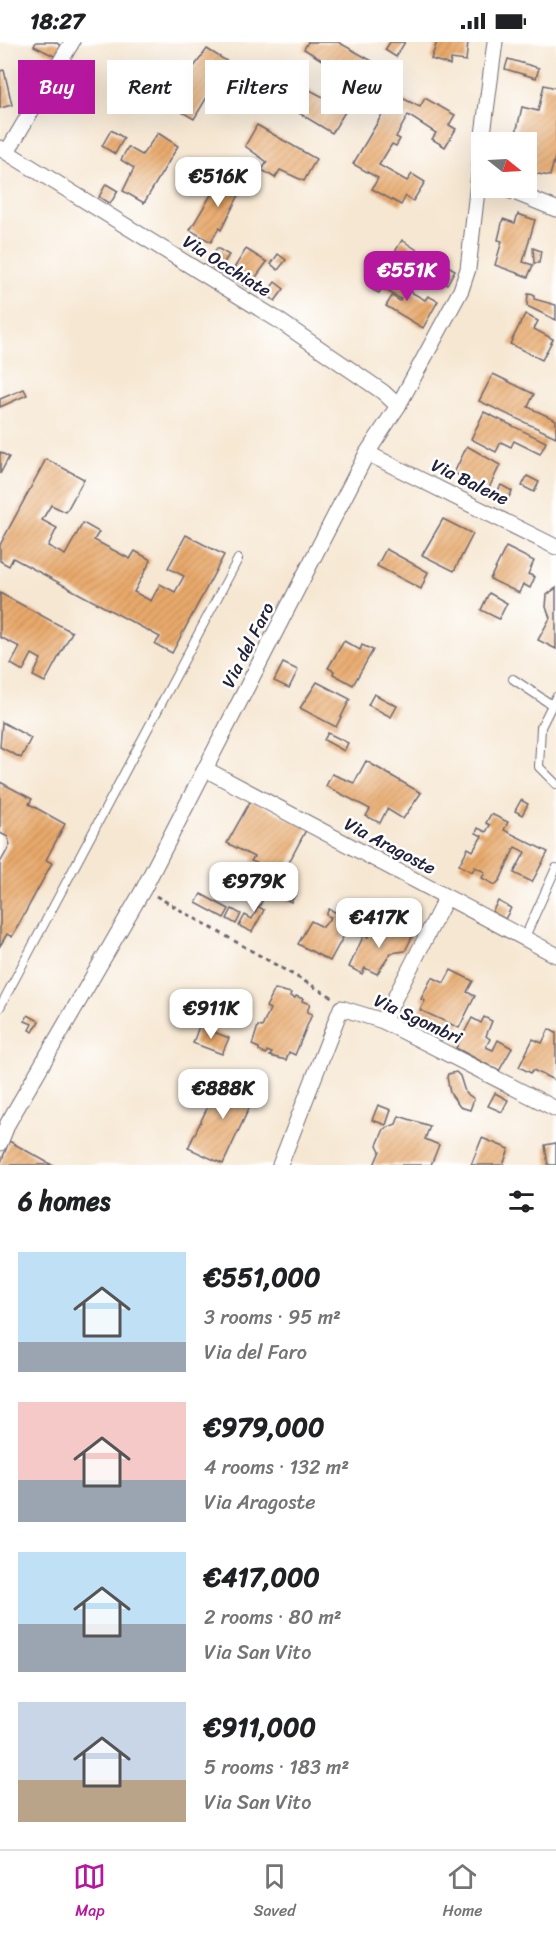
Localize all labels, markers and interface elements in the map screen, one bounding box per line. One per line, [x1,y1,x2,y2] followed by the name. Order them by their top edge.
[30,2,85,41] text: 18:27
[18,60,95,114] chip: Buy
[107,60,193,114] chip: Rent
[205,60,309,114] chip: Filters
[321,60,403,114] chip: New
[471,132,537,198] north arrow
[471,132,537,198] map controls
[176,157,260,208] pin: €516K
[189,159,247,194] text: €516K
[176,226,278,306] street label: Via Occhiate
[365,251,449,302] pin: €551K
[378,253,436,288] text: €551K
[426,449,514,515] street label: Via Balene
[213,596,283,694] street label: Via del Faro
[338,808,442,884] street label: Via Aragoste
[212,862,296,913] pin: €979K
[223,864,285,899] text: €979K
[337,898,421,949] pin: €417K
[350,900,408,935] text: €417K
[368,985,469,1054] street label: Via Sgombri
[169,989,253,1040] pin: €911K
[184,991,238,1026] text: €911K
[181,1069,265,1120] pin: €888K
[192,1071,254,1106] text: €888K
[18,1178,110,1224] text: 6 homes
[505,1185,538,1218] icon: filters
[204,1254,320,1300] text: €551,000
[66,1276,138,1348] icon: home
[204,1300,341,1335] text: 3 rooms · 95 m²
[204,1335,307,1370] text: Via del Faro
[204,1404,324,1450] text: €979,000
[66,1426,138,1498] icon: home
[204,1450,349,1485] text: 4 rooms · 132 m²
[204,1485,315,1520] text: Via Aragoste
[204,1554,320,1600] text: €417,000
[66,1576,138,1648] icon: home
[204,1600,342,1635] text: 2 rooms · 80 m²
[204,1635,312,1670] text: Via San Vito
[204,1704,316,1750] text: €911,000
[66,1726,138,1798] icon: home
[204,1750,349,1785] text: 5 rooms · 183 m²
[204,1785,312,1820] text: Via San Vito
[73,1860,106,1925] tab: Map
[253,1860,296,1925] tab: Saved
[443,1860,483,1925] tab: Home

